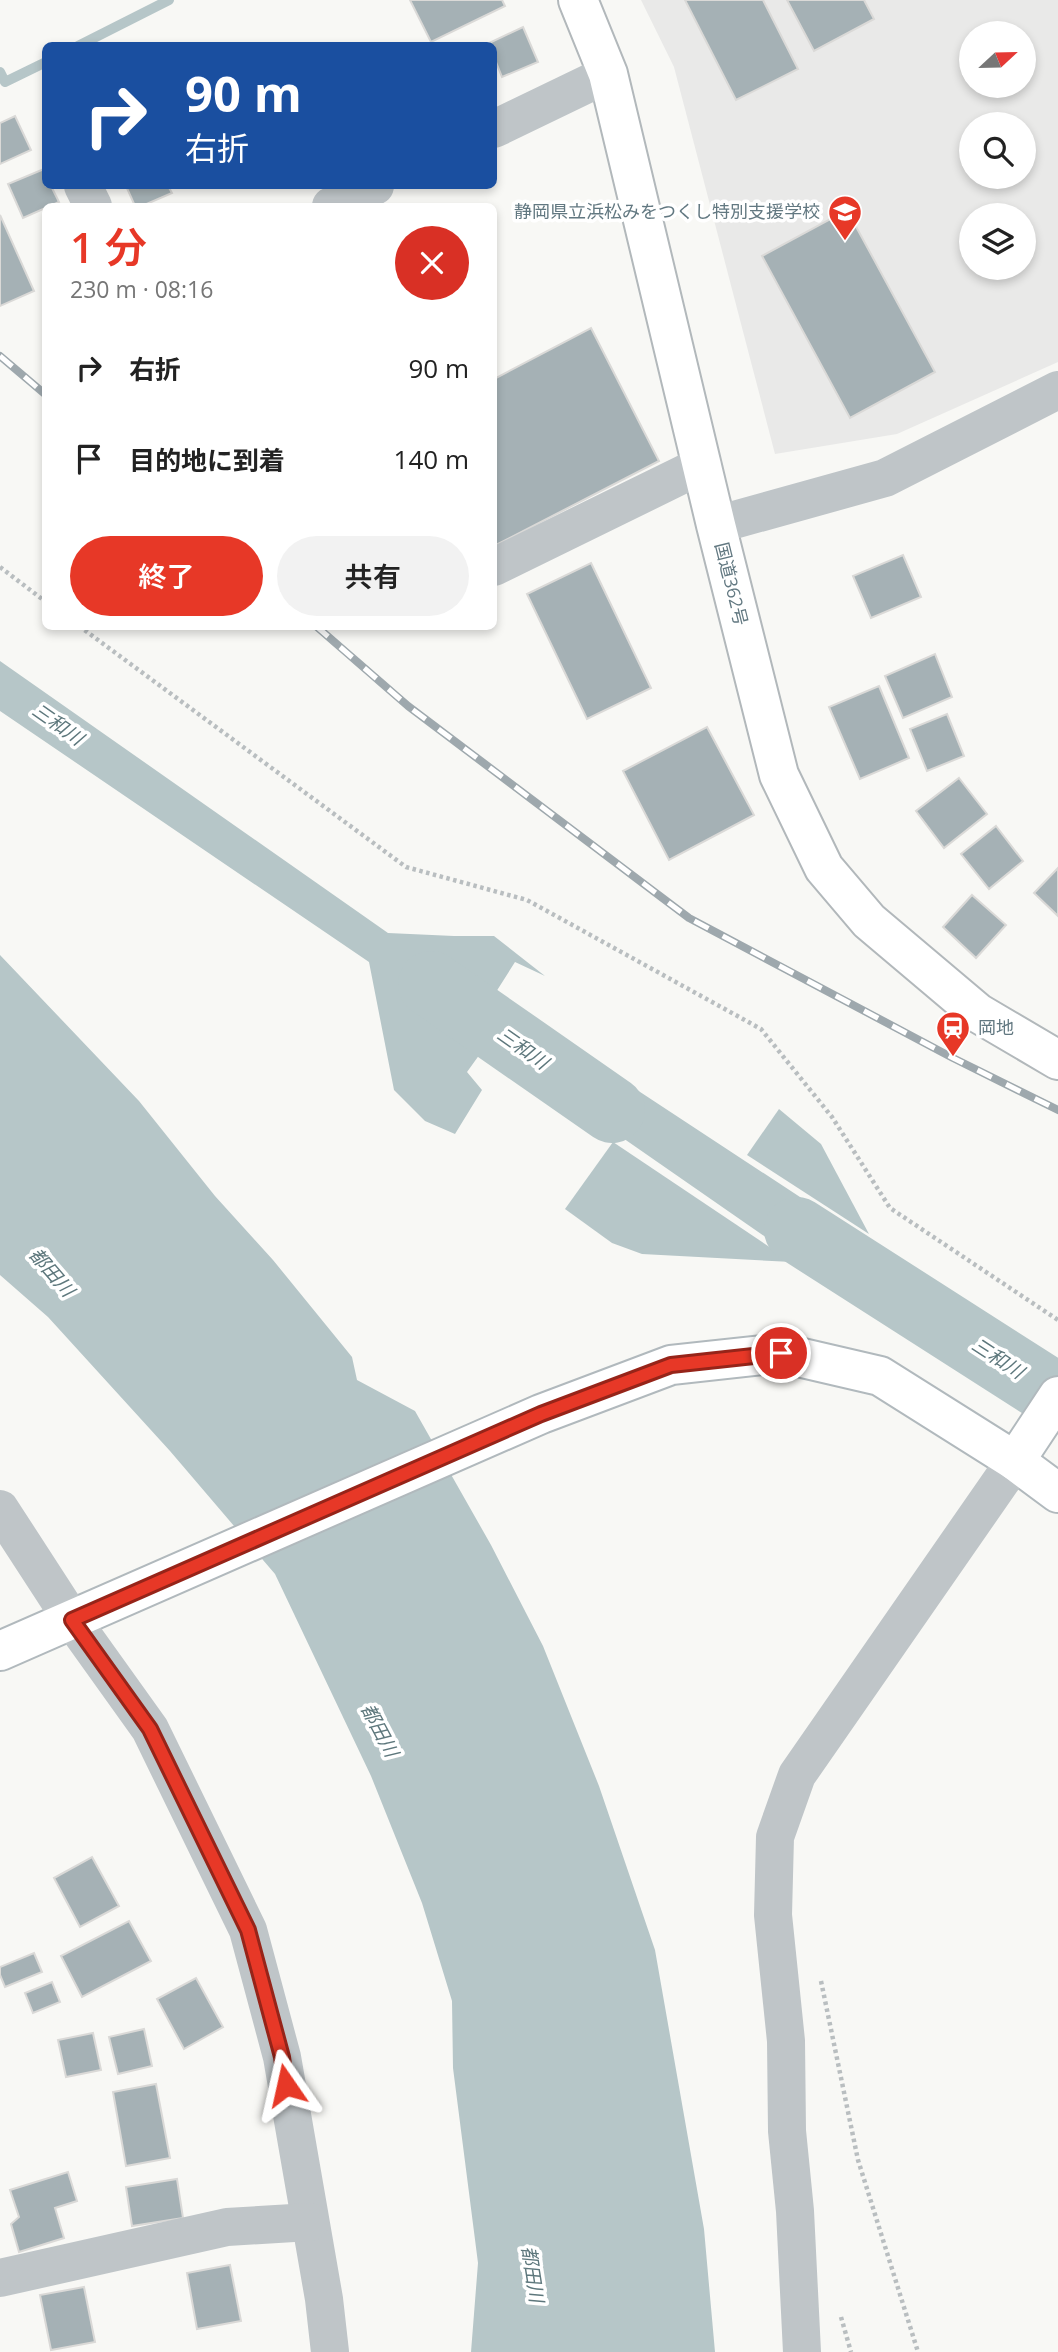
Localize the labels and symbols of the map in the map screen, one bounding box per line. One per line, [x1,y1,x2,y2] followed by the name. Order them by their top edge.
[959,21,1036,98] north arrow
[826,193,864,242] school or university icon: 静岡県立浜松みをつくし特別支援学校
[514,199,820,223] place label: 静岡県立浜松みをつくし特別支援学校
[710,540,754,628] street label: 国道362号
[27,697,90,752] water label: 三和川
[934,1009,972,1058] station icon: 岡地
[978,1015,1014,1039] place label: 岡地
[492,1021,555,1076] water label: 三和川
[23,1242,82,1304] water label: 都田川
[751,1323,811,1383] pin
[967,1332,1031,1386] water label: 三和川
[355,1699,406,1763] water label: 都田川
[249,2048,323,2122] position arrow
[516,2244,551,2306] water label: 都田川

